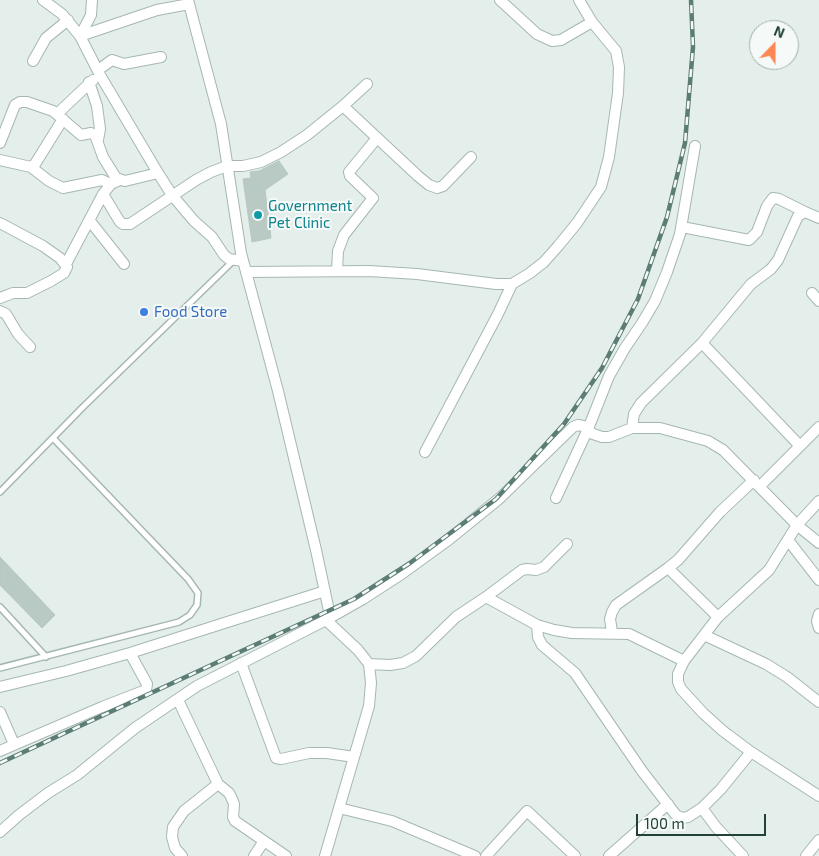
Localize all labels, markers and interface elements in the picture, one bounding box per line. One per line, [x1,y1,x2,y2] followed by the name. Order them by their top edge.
[749,20,799,70] north arrow
[772,22,787,41] text: N
[268,197,352,232] place label: Government Pet Clinic
[252,209,264,221] marker: Government Pet Clinic
[154,303,227,321] place label: Food Store
[138,306,150,318] marker: Food Store
[639,804,769,836] scale bar
[644,814,685,832] text: 100 m

